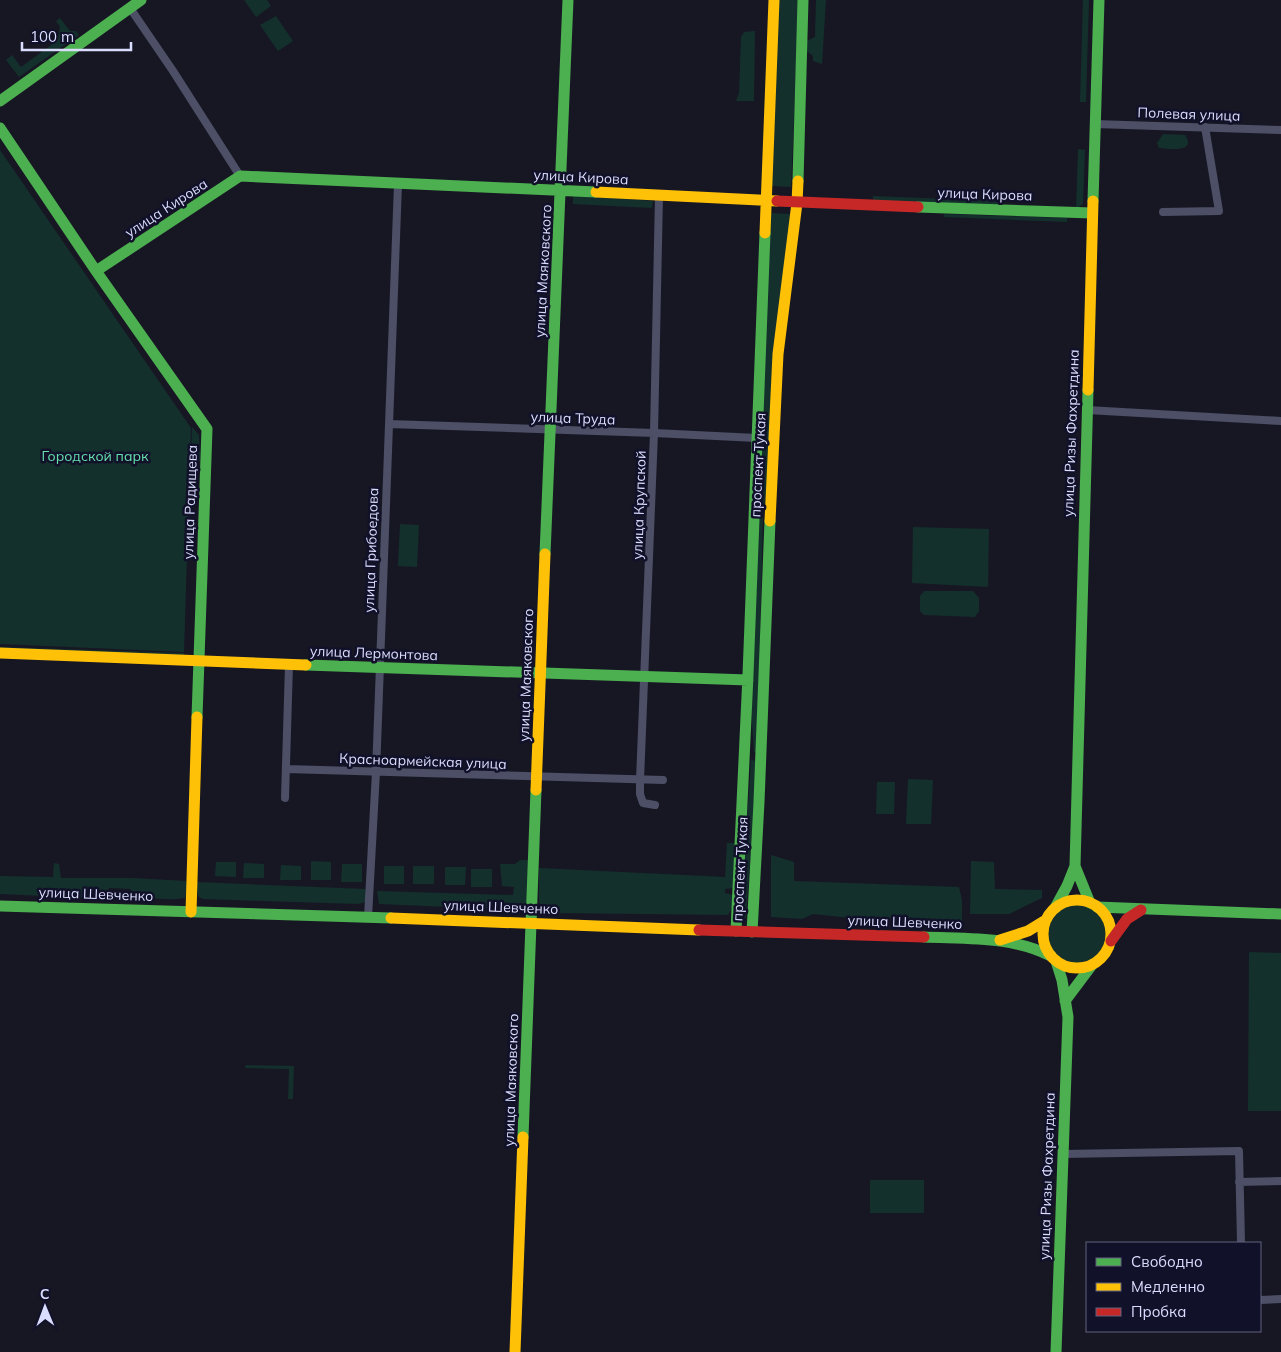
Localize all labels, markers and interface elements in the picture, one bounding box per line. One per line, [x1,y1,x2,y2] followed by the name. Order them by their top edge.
[22,20,131,52] scale bar
[30,27,74,46] text: 100 m
[1137,103,1241,125] street label: Полевая улица
[533,166,629,188] street label: улица Кирова
[121,175,211,241] street label: улица Кирова
[937,183,1033,205] street label: улица Кирова
[531,204,555,338] street label: улица Маяковского
[1059,349,1083,517] street label: улица Ризы Фахретдина
[530,408,616,428] street label: улица Труда
[746,412,770,518] street label: проспект Тукая
[179,444,201,560] street label: улица Радищева
[41,447,149,465] park label: Городской парк
[628,450,650,560] street label: улица Крупской
[360,487,382,613] street label: улица Грибоедова
[515,608,537,742] street label: улица Маяковского
[310,642,438,664] street label: улица Лермонтова
[339,749,507,773] street label: Красноармейская улица
[728,816,752,922] street label: проспект Тукая
[38,883,154,905] street label: улица Шевченко
[443,896,559,918] street label: улица Шевченко
[847,911,963,933] street label: улица Шевченко
[500,1013,522,1147] street label: улица Маяковского
[1035,1092,1059,1260] street label: улица Ризы Фахретдина
[1086,1242,1261,1332] legend
[1131,1252,1203,1271] text: Свободно
[1131,1277,1205,1296] text: Медленно
[20,1282,70,1332] north arrow
[40,1285,50,1303] text: С
[1131,1302,1186,1321] text: Пробка

